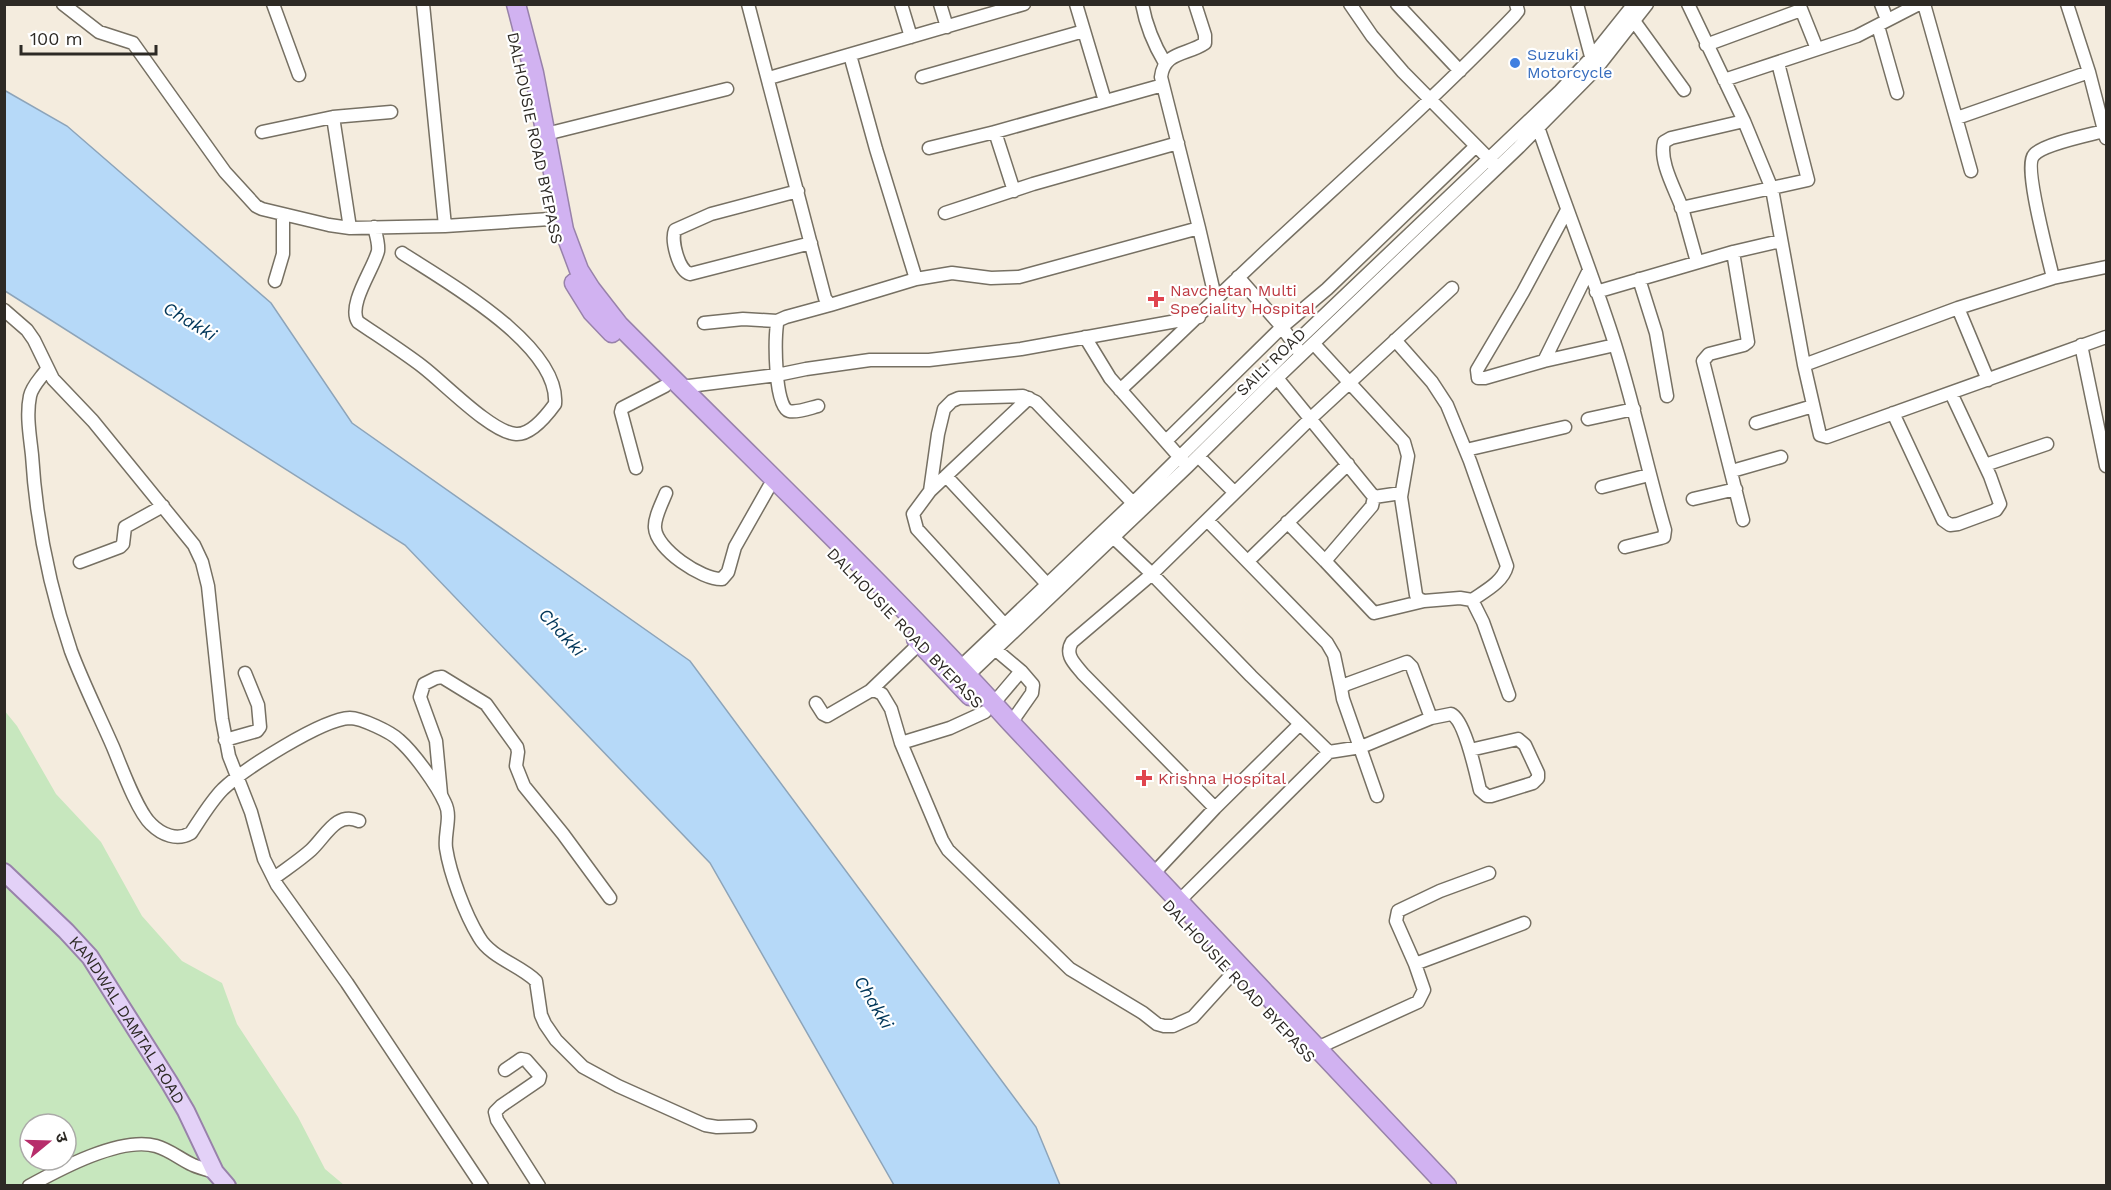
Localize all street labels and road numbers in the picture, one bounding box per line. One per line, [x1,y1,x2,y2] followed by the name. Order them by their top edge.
[503,30,567,246] street label: DALHOUSIE ROAD BYEPASS
[1232,324,1310,400] street label: SAILI ROAD
[823,544,987,712] street label: DALHOUSIE ROAD BYEPASS
[1158,896,1320,1066] street label: DALHOUSIE ROAD BYEPASS
[66,932,189,1107] street label: KANDWAL DAMTAL ROAD

